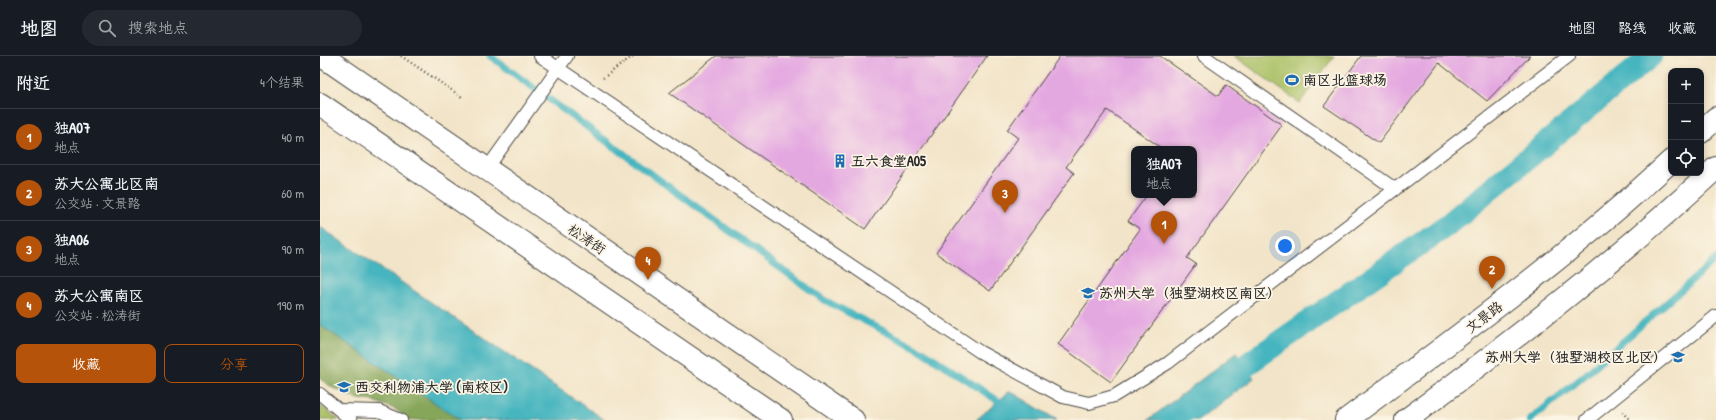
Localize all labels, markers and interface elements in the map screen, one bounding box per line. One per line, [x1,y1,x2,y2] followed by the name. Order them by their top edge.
[82,10,362,46] search box
[20,15,58,41] text: 地图
[96,17,118,39] icon: search
[128,17,188,38] text: 搜索地点
[1568,18,1596,37] text: 地图
[1618,18,1646,37] text: 路线
[1668,18,1696,37] text: 收藏
[1668,68,1704,176] map controls
[1668,68,1704,104] button: +
[1303,70,1387,89] place label: 南区北篮球场
[16,71,50,94] text: 附近
[1284,72,1300,88] sports icon: 南区北篮球场
[260,73,304,91] text: 4个结果
[1668,104,1704,140] button: −
[54,117,90,138] text: 独A07
[27,128,31,146] text: 1
[281,128,304,146] text: 40 m
[54,138,80,156] text: 地点
[1668,140,1704,176] button: locate
[1131,146,1197,198] popup
[851,151,926,170] place label: 五六食堂A05
[832,153,848,169] building icon: 五六食堂A05
[1146,153,1182,174] text: 独A07
[54,173,159,194] text: 苏大公寓北区南
[1146,174,1172,192] text: 地点
[992,180,1018,213] pin: 3
[26,184,32,202] text: 2
[281,184,304,202] text: 60 m
[54,194,141,212] text: 公交站 · 文景路
[1151,211,1177,244] pin: 1
[565,219,610,258] street label: 松涛街
[54,229,89,250] text: 独A06
[1275,236,1295,256] your location
[26,240,32,258] text: 3
[282,240,304,258] text: 90 m
[635,247,661,280] pin: 4
[54,250,80,268] text: 地点
[1479,256,1505,289] pin: 2
[1099,283,1281,302] place label: 苏州大学（独墅湖校区南区）
[54,285,144,306] text: 苏大公寓南区
[1080,285,1096,301] school or university icon: 苏州大学（独墅湖校区南区）
[27,296,31,314] text: 4
[277,296,304,314] text: 190 m
[1461,296,1506,337] street label: 文景路
[54,306,141,324] text: 公交站 · 松涛街
[16,344,156,383] button: 收藏
[164,344,304,383] button: 分享
[1485,347,1667,366] place label: 苏州大学（独墅湖校区北区）
[1670,349,1686,365] school or university icon: 苏州大学（独墅湖校区北区）
[355,377,508,396] place label: 西交利物浦大学 (南校区)
[336,379,352,395] school or university icon: 西交利物浦大学 (南校区)

